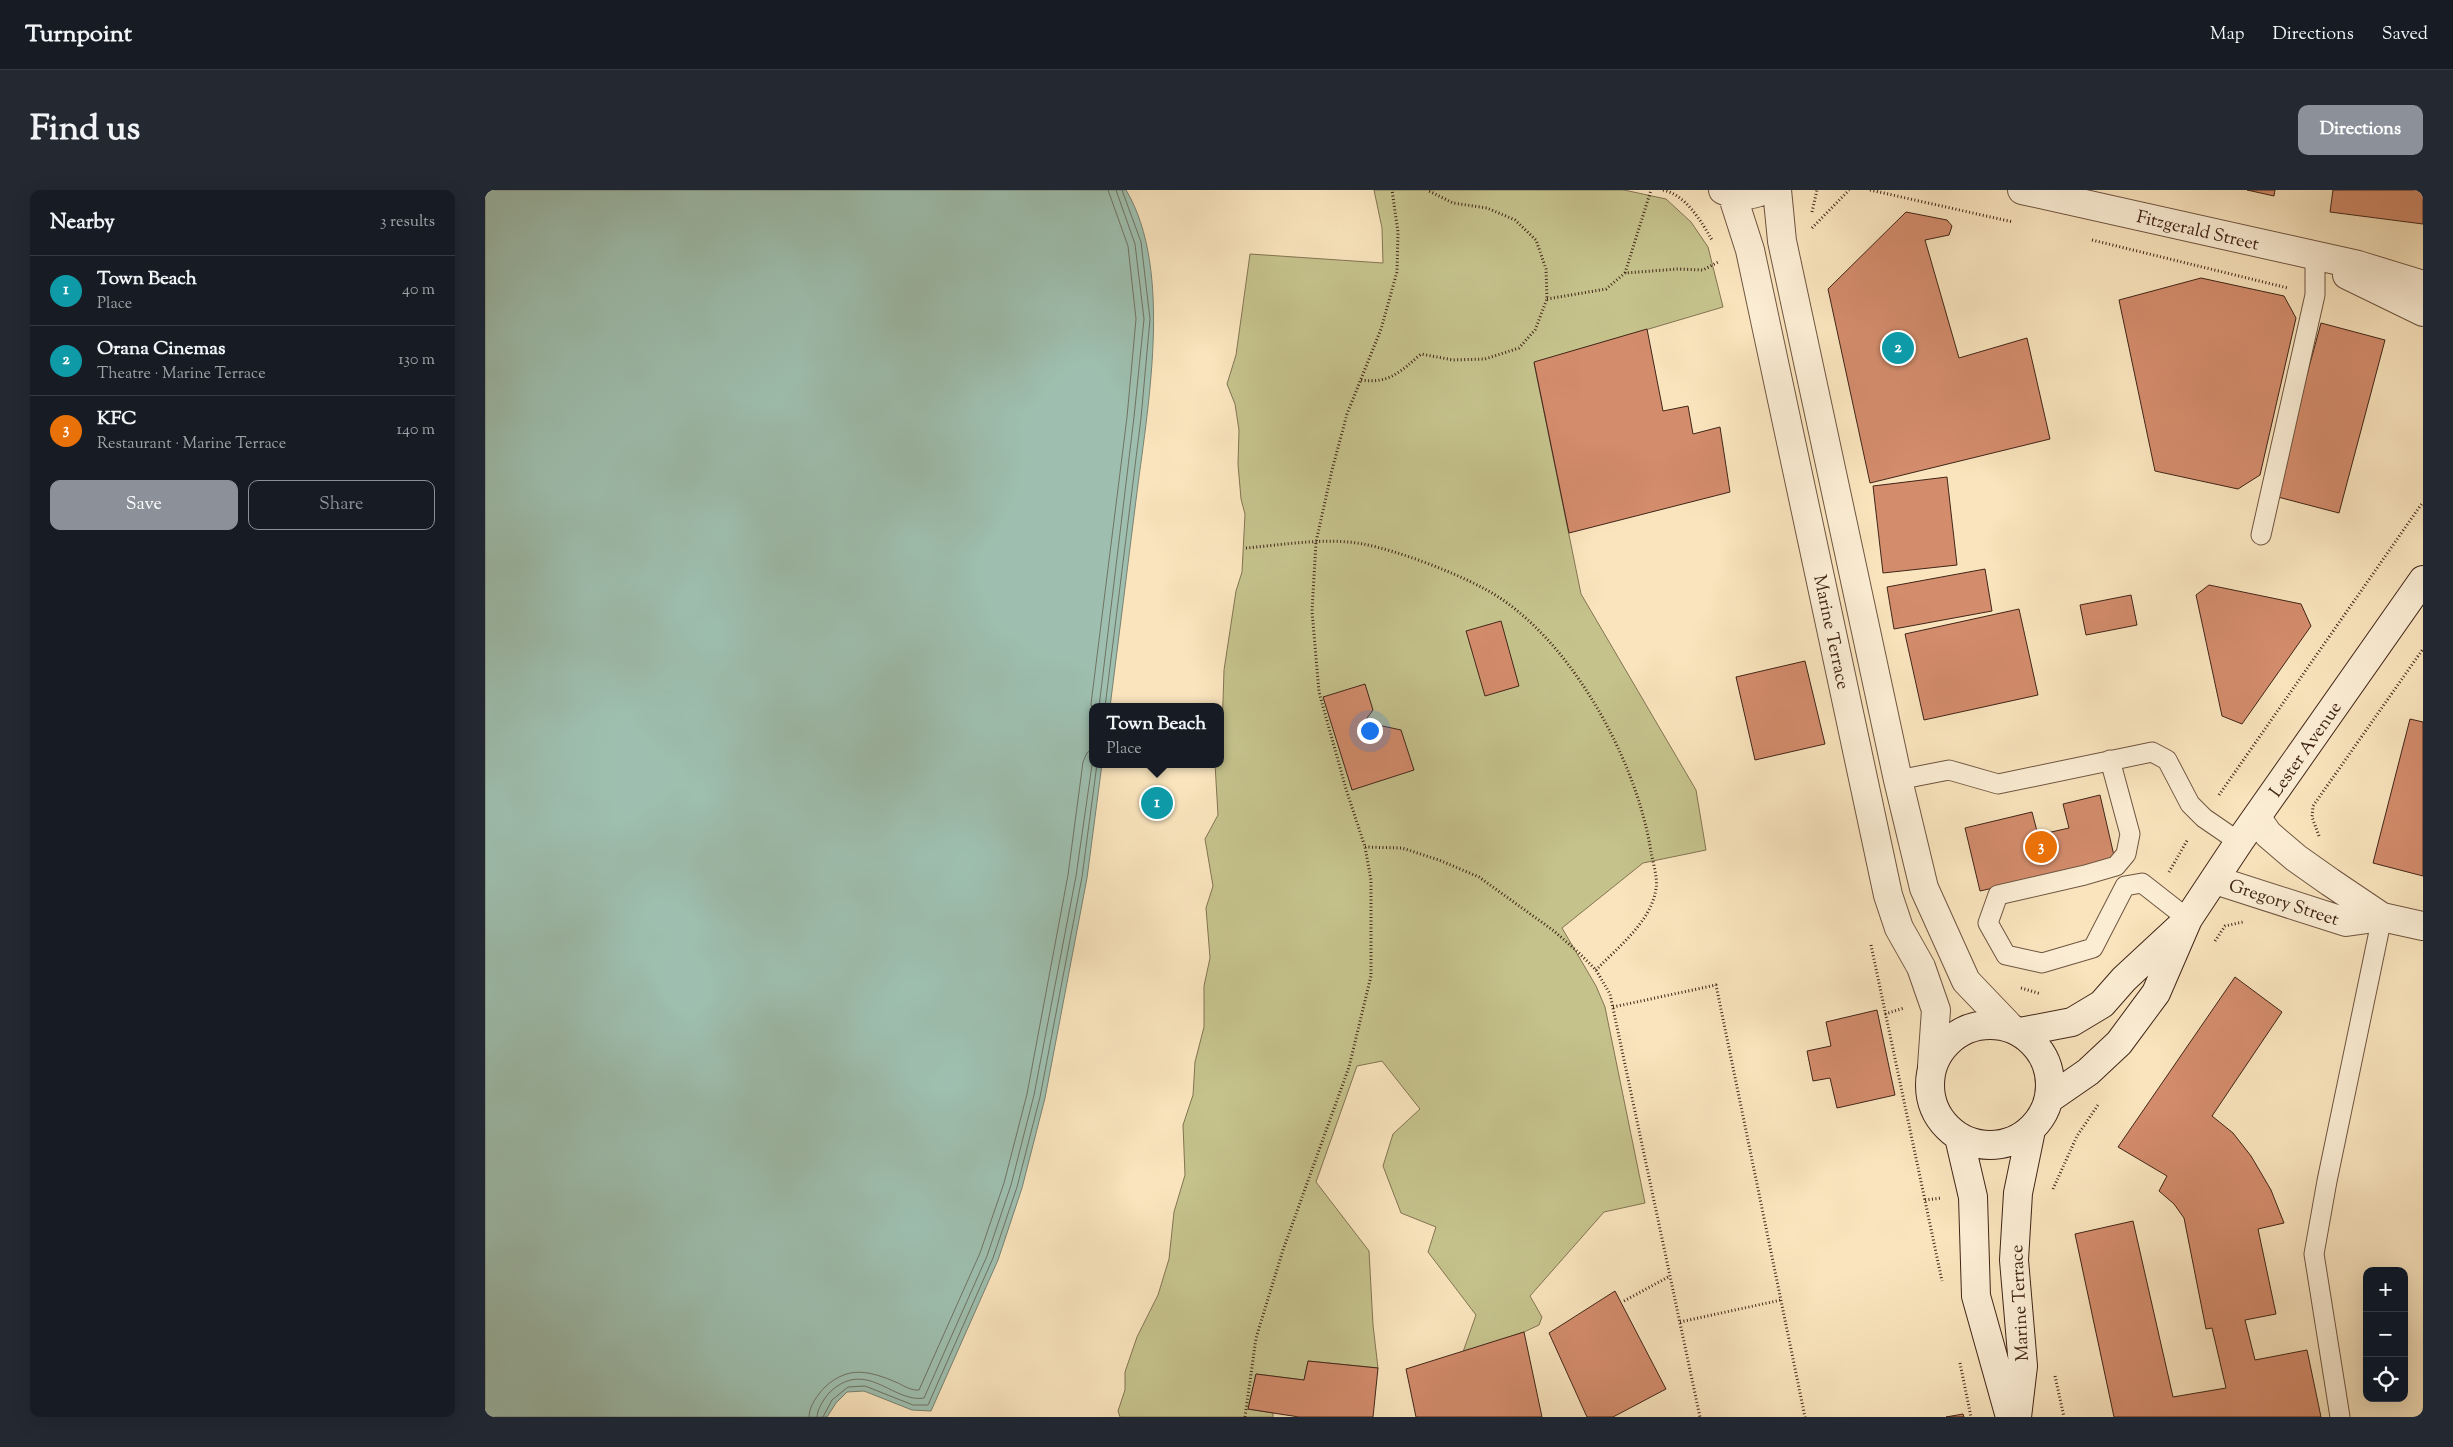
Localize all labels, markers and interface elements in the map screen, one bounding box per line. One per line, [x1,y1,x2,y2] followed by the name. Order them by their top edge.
[25,18,132,52] text: Turnpoint
[2210,22,2245,48] text: Map
[2273,22,2354,48] text: Directions
[2382,22,2428,48] text: Saved
[30,105,140,156] text: Find us
[2298,105,2423,155] button: Directions
[2134,205,2261,259] street label: Fitzgerald Street
[50,208,115,238] text: Nearby
[380,211,435,234] text: 3 results
[97,266,197,293] text: Town Beach
[63,279,69,302] text: 1
[402,279,435,302] text: 40 m
[97,293,132,316] text: Place
[1882,329,1914,367] pin: 2
[97,336,225,363] text: Orana Cinemas
[62,349,70,372] text: 2
[398,349,435,372] text: 130 m
[97,363,266,386] text: Theatre · Marine Terrace
[97,406,137,433] text: KFC
[63,419,69,442] text: 3
[397,419,435,442] text: 140 m
[97,433,286,456] text: Restaurant · Marine Terrace
[50,480,238,530] button: Save
[248,480,435,530] button: Share
[1805,573,1855,692] street label: Marine Terrace
[2264,697,2349,803] street label: Lester Avenue
[1089,703,1224,768] popup
[1107,711,1206,738] text: Town Beach
[1357,718,1383,744] your location
[1107,738,1142,761] text: Place
[1141,784,1173,822] pin: 1
[2025,828,2057,866] pin: 3
[2225,874,2342,934] street label: Gregory Street
[2005,1244,2037,1362] street label: Marine Terrace
[2363,1267,2408,1402] map controls
[2363,1267,2408,1312] button: +
[2363,1312,2408,1357] button: −
[2363,1357,2408,1402] button: locate

